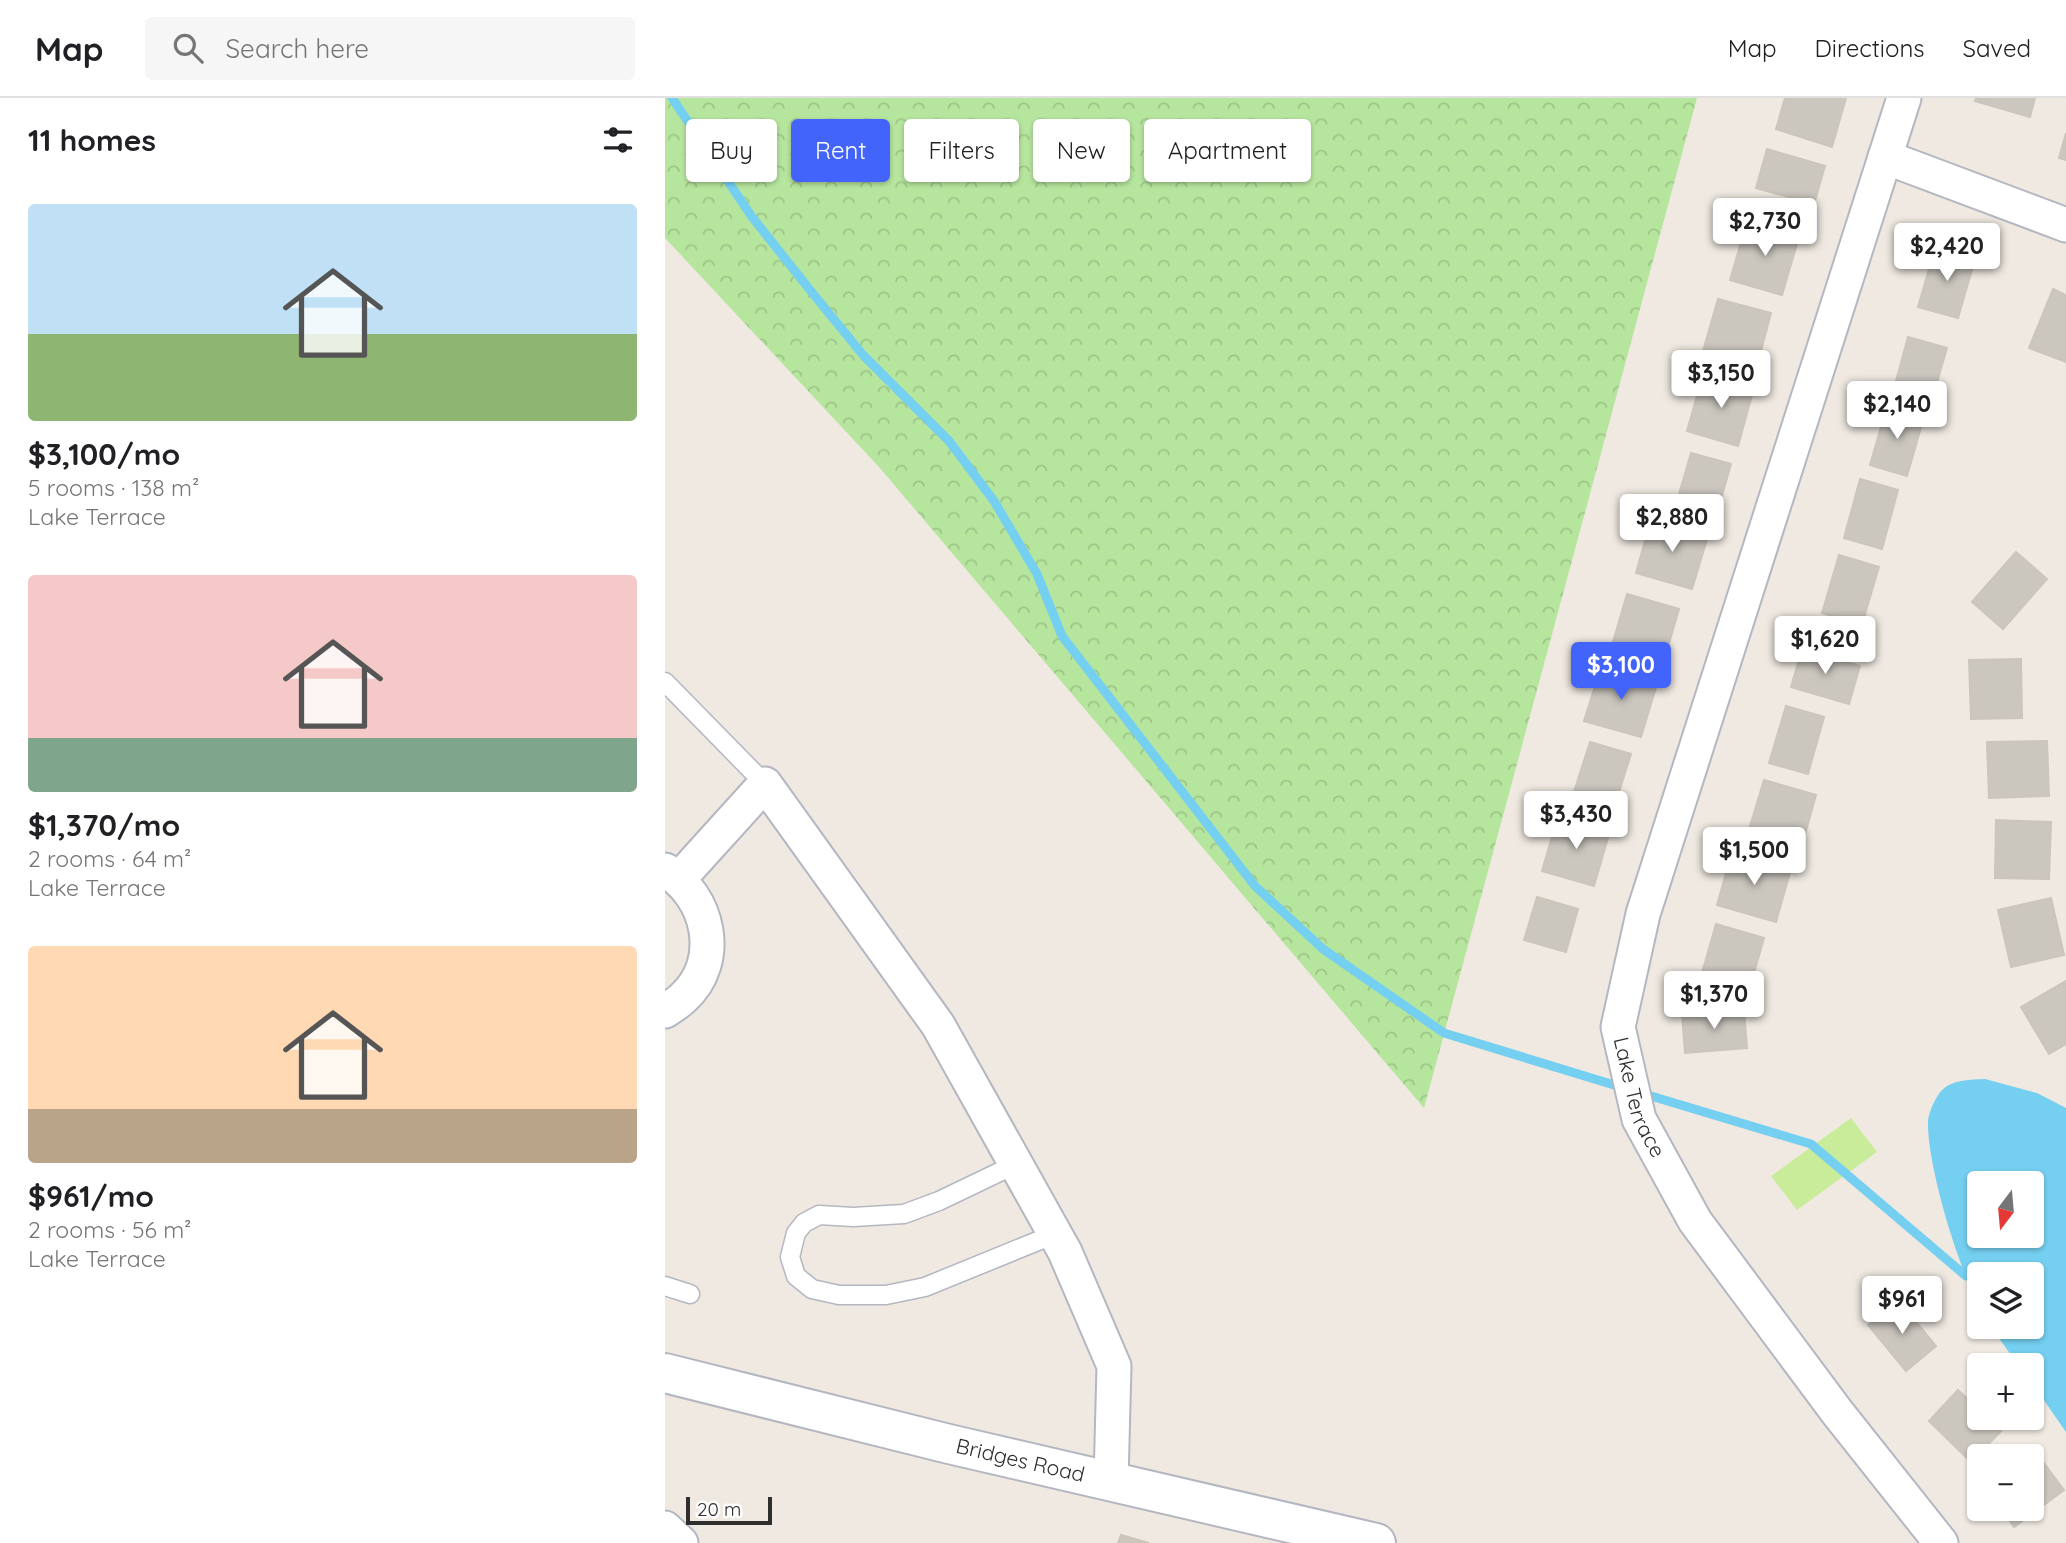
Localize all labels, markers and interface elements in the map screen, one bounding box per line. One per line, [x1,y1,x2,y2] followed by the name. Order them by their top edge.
[145,17,635,80] search box
[35,28,103,69] text: Map
[169,29,207,67] icon: search
[225,32,369,65] text: Search here
[1728,33,1777,63] text: Map
[1815,33,1925,63] text: Directions
[1963,33,2031,63] text: Saved
[686,119,777,182] chip: Buy
[791,119,890,182] chip: Rent
[904,119,1019,182] chip: Filters
[1033,119,1130,182] chip: New
[1144,119,1311,182] chip: Apartment
[28,121,156,159] text: 11 homes
[599,121,637,159] icon: filters
[1708,198,1822,258] pin: $2,730
[1729,206,1801,235] text: $2,730
[1890,223,2004,283] pin: $2,420
[1910,231,1984,260] text: $2,420
[270,250,396,376] icon: home
[1664,350,1778,410] pin: $3,150
[1687,358,1755,387] text: $3,150
[1840,382,1954,441] pin: $2,140
[1863,389,1931,418] text: $2,140
[28,435,180,473] text: $3,100/mo
[28,473,199,502] text: 5 rooms · 138 m²
[1615,494,1729,554] pin: $2,880
[28,502,166,531] text: Lake Terrace
[1636,502,1708,531] text: $2,880
[1768,616,1882,676] pin: $1,620
[270,621,396,747] icon: home
[1791,624,1859,653] text: $1,620
[1564,642,1678,702] pin: $3,100
[1587,650,1655,679] text: $3,100
[1519,792,1633,851] pin: $3,430
[1540,799,1612,828] text: $3,430
[28,806,180,844] text: $1,370/mo
[1697,828,1811,887] pin: $1,500
[1719,835,1789,864] text: $1,500
[28,844,191,873] text: 2 rooms · 64 m²
[28,873,166,902] text: Lake Terrace
[1657,972,1771,1031] pin: $1,370
[1680,979,1748,1008] text: $1,370
[270,992,396,1118] icon: home
[1609,1034,1672,1162] street label: Lake Terrace
[1967,1171,2044,1248] north arrow
[1967,1171,2044,1521] map controls
[28,1177,154,1215] text: $961/mo
[28,1215,191,1244] text: 2 rooms · 56 m²
[28,1244,166,1273] text: Lake Terrace
[1967,1262,2044,1339] button: layers
[1861,1276,1943,1336] pin: $961
[1878,1284,1926,1313] text: $961
[1967,1353,2044,1430] button: +
[954,1432,1087,1487] street label: Bridges Road
[1967,1444,2044,1521] button: −
[686,1494,772,1526] scale bar
[697,1497,741,1521] text: 20 m

